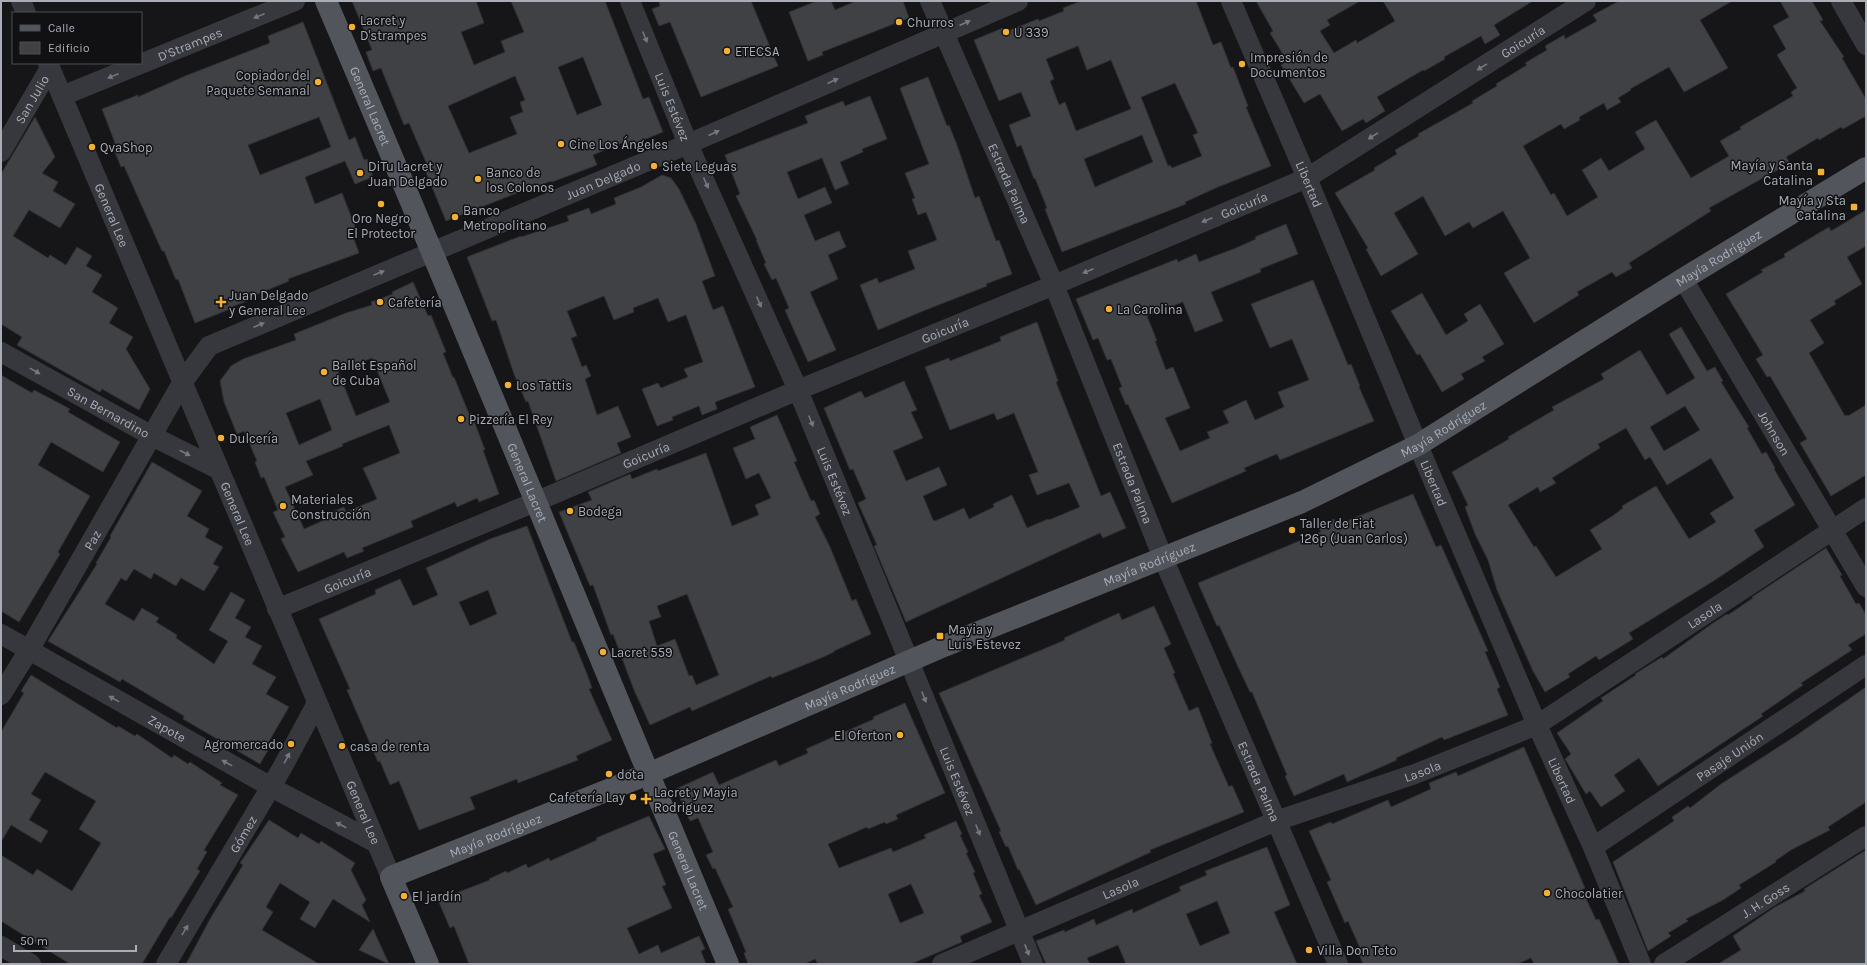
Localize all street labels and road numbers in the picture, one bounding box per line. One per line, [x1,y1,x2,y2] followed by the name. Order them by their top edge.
[1498,22,1548,61] street label: Goicuría
[156,24,225,64] street label: D'Strampes
[347,64,394,148] street label: General Lacret
[652,70,693,143] street label: Luis Estévez
[12,73,52,127] street label: San Julio
[985,141,1033,226] street label: Estrada Palma
[564,158,643,203] street label: Juan Delgado
[1293,159,1325,209] street label: Libertad
[92,181,132,250] street label: General Lee
[1218,189,1270,222] street label: Goicuría
[1673,226,1764,290] street label: Mayía Rodríguez
[919,314,971,347] street label: Goicuría
[65,383,152,441] street label: San Bernardino
[1398,397,1489,461] street label: Mayía Rodríguez
[1755,408,1793,458] street label: Johnson
[620,439,672,472] street label: Goicuría
[1110,440,1156,526] street label: Estrada Palma
[504,441,551,525] street label: General Lacret
[814,445,856,518] street label: Luis Estévez
[1417,458,1450,509] street label: Libertad
[217,480,258,548] street label: General Lee
[81,527,104,553] street label: Paz
[1101,539,1197,589] street label: Mayía Rodríguez
[322,564,373,597] street label: Goicuría
[1685,598,1725,632] street label: Lasola
[802,661,898,714] street label: Mayía Rodríguez
[145,712,189,745] street label: Zapote
[1693,729,1766,784] street label: Pasaje Unión
[1235,739,1283,824] street label: Estrada Palma
[937,744,978,817] street label: Luis Estévez
[1545,755,1579,806] street label: Libertad
[1402,757,1443,785] street label: Lasola
[343,778,383,847] street label: General Lee
[447,810,544,861] street label: Mayía Rodríguez
[227,813,260,856] street label: Gómez
[665,829,712,912] street label: General Lacret
[1100,874,1141,902] street label: Lasola
[1739,879,1793,921] street label: J. H. Goss

